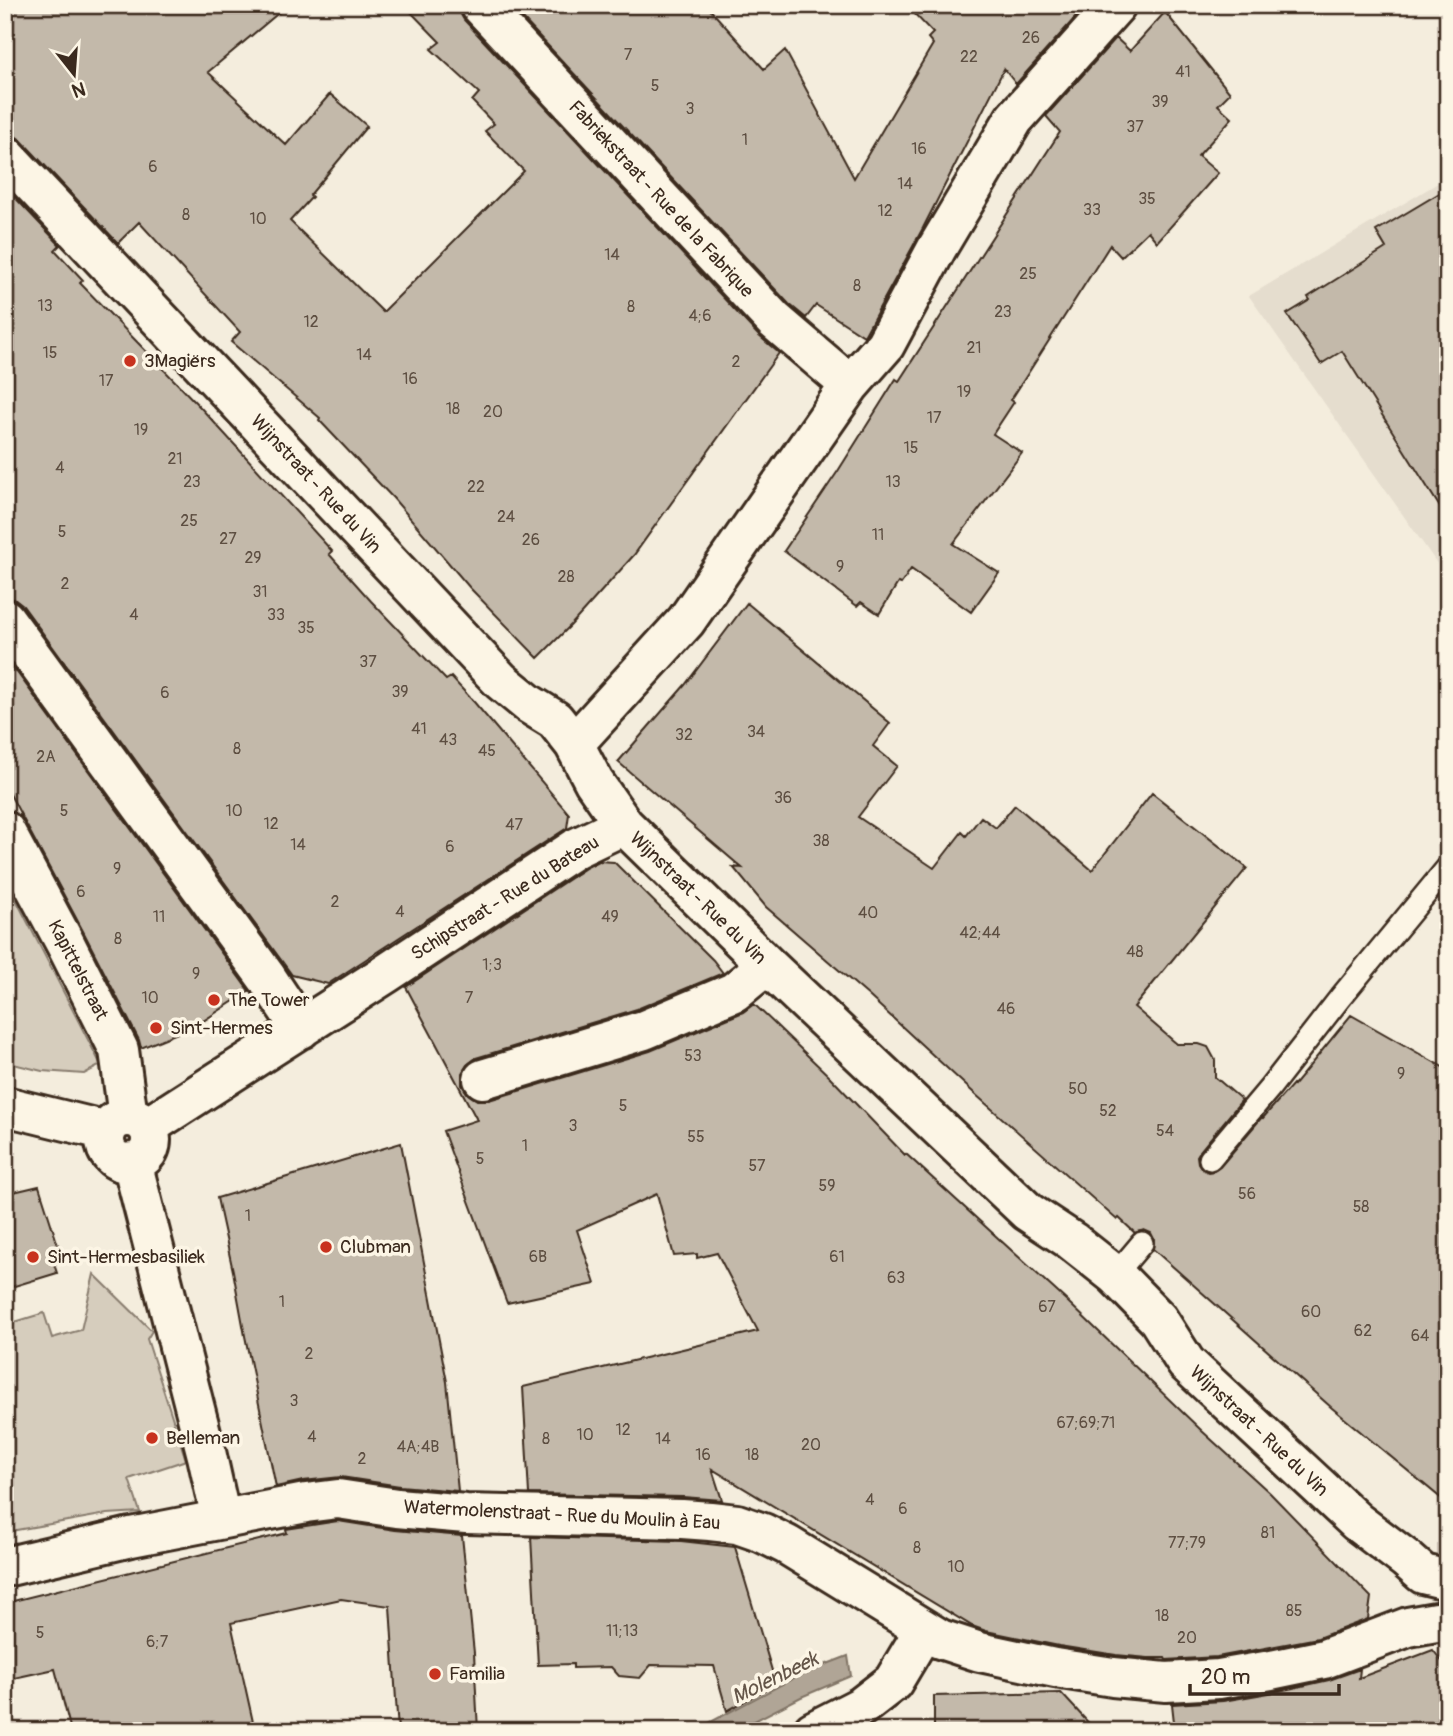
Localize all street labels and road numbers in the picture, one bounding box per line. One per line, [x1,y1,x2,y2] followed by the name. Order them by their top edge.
[563,95,759,303] street label: Fabriekstraat - Rue de la Fabrique
[245,410,387,558] street label: Wijnstraat - Rue du Vin
[625,826,771,970] street label: Wijnstraat - Rue du Vin
[406,830,604,966] street label: Schipstraat - Rue du Bateau
[42,916,114,1025] street label: Kapittelstraat
[1185,1360,1333,1502] street label: Wijnstraat - Rue du Vin
[403,1495,721,1535] street label: Watermolenstraat - Rue du Moulin à Eau

